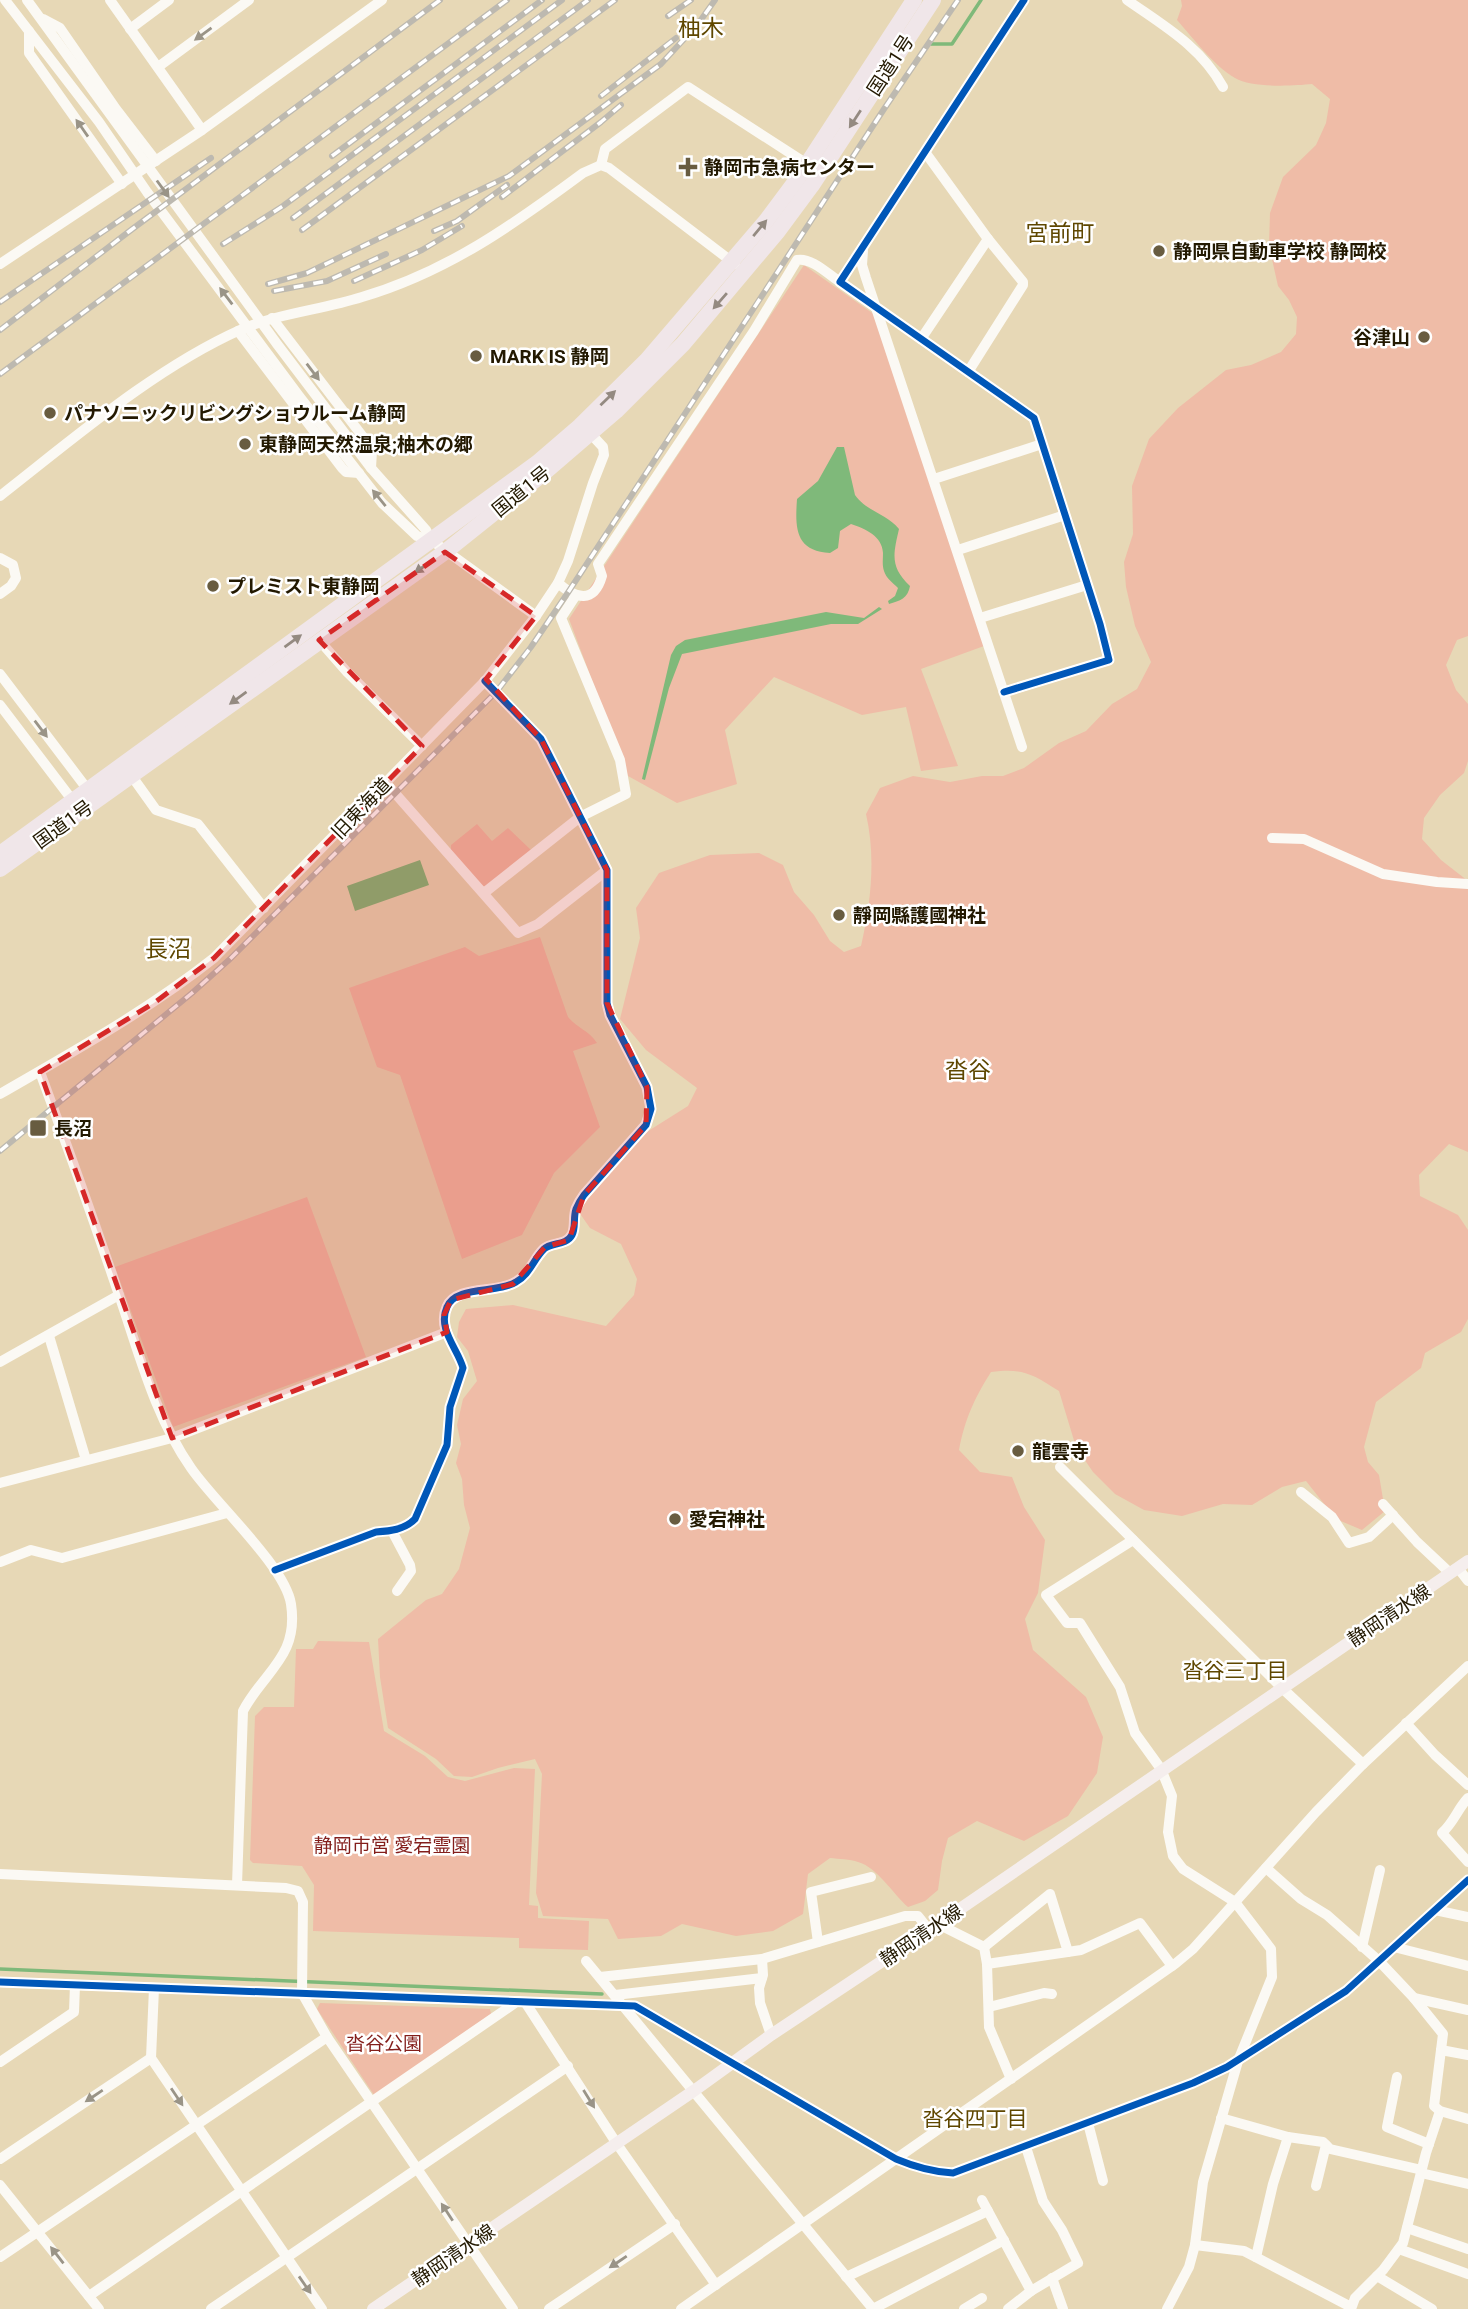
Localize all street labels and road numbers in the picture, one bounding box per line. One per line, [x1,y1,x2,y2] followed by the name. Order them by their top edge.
[862,31,918,100] street label: 国道1号
[488,461,555,522] street label: 国道1号
[327,773,396,844] street label: 旧東海道
[29,795,97,854] street label: 国道1号
[1343,1579,1435,1652] street label: 静岡清水線
[875,1899,967,1972] street label: 静岡清水線
[407,2219,499,2292] street label: 静岡清水線

